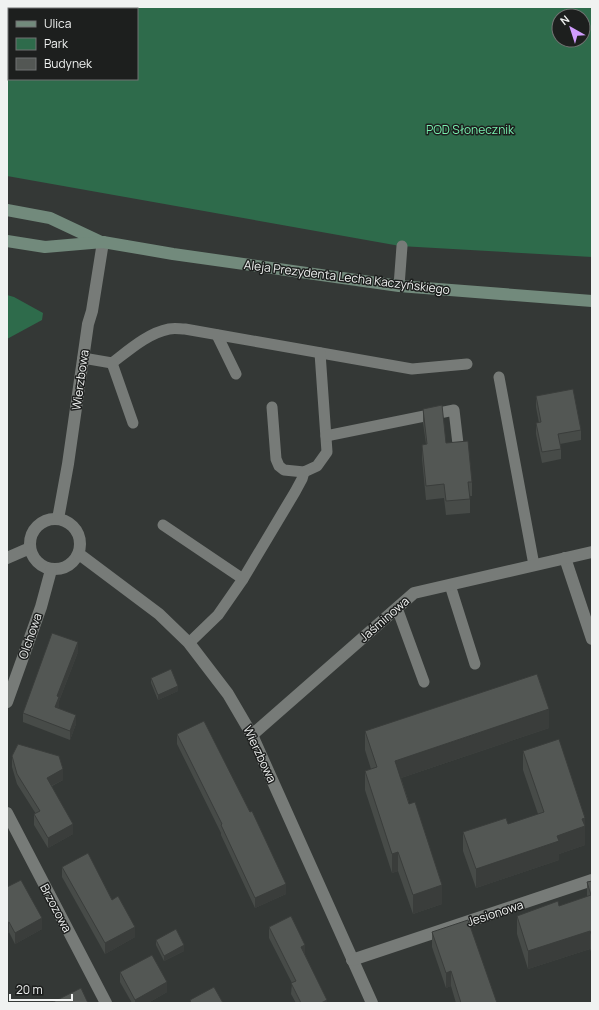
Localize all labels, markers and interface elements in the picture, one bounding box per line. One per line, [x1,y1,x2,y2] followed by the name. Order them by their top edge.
[8,8,138,80] legend
[551,8,591,48] north arrow
[557,11,572,28] text: N
[44,15,71,32] text: Ulica
[44,35,69,52] text: Park
[44,55,93,72] text: Budynek
[426,121,515,138] park label: POD Słonecznik
[243,256,451,298] street label: Aleja Prezydenta Lecha Kaczyńskiego
[67,349,93,411] street label: Wierzbowa
[355,593,413,645] street label: Jaśminowa
[14,611,46,661] street label: Olchowa
[239,723,281,785] street label: Wierzbowa
[36,881,76,935] street label: Brzozowa
[465,896,525,930] street label: Jesionowa
[10,976,72,1002] scale bar
[16,981,43,998] text: 20 m

